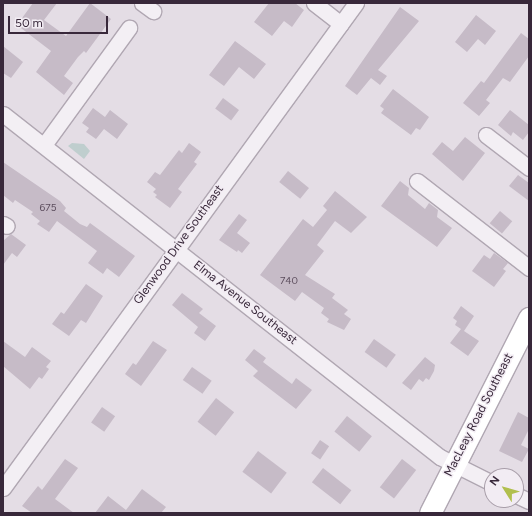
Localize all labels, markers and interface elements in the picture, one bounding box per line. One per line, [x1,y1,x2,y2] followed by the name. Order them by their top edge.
[10,8,110,34] scale bar
[15,16,43,30] text: 50 m
[131,183,227,307] street label: Glenwood Drive Southeast
[40,202,56,214] house number: 675
[190,258,300,348] street label: Elma Avenue Southeast
[280,275,298,287] house number: 740
[442,351,516,479] street label: MacLeay Road Southeast
[484,468,524,508] north arrow
[487,474,503,488] text: N

